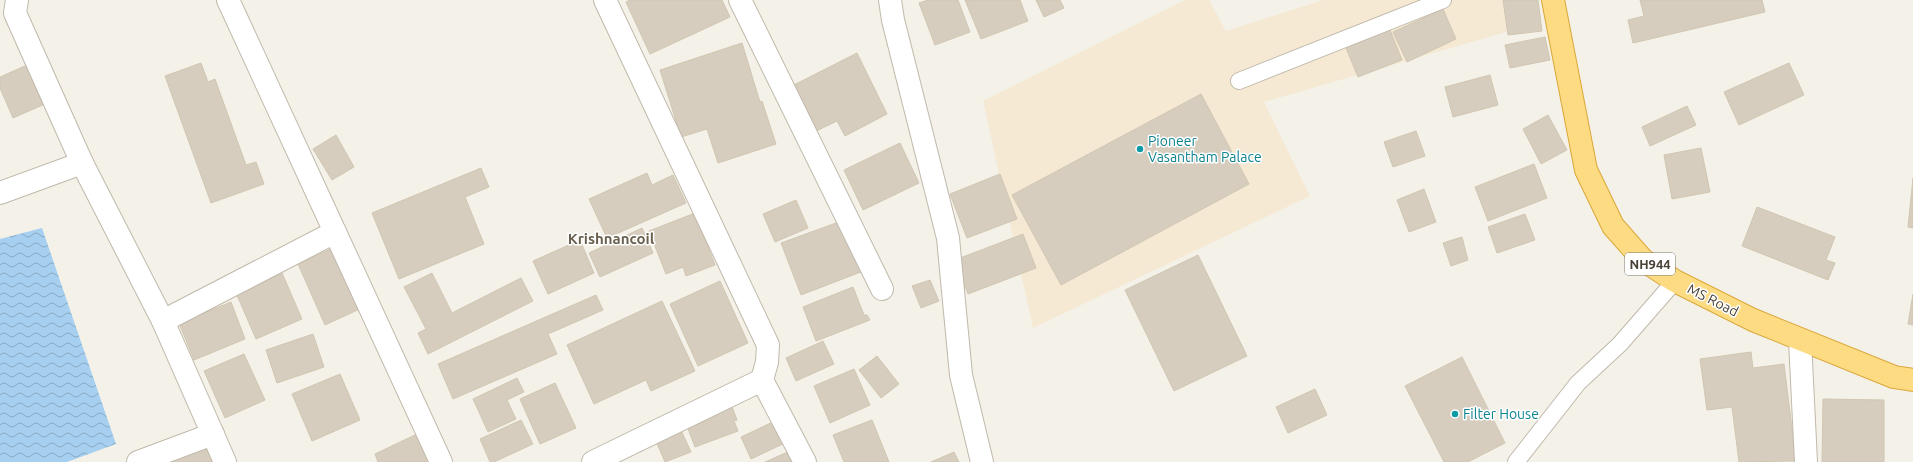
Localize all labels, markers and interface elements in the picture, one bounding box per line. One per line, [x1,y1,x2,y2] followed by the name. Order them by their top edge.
[1148,133,1262,165] place label: Pioneer Vasantham Palace
[1135,144,1145,154] marker: Pioneer Vasantham Palace
[568,230,655,247] district label: Krishnancoil
[1625,253,1675,275] road number: NH944
[1685,280,1741,320] street label: MS Road
[1463,406,1539,422] place label: Filter House
[1450,409,1460,419] marker: Filter House

